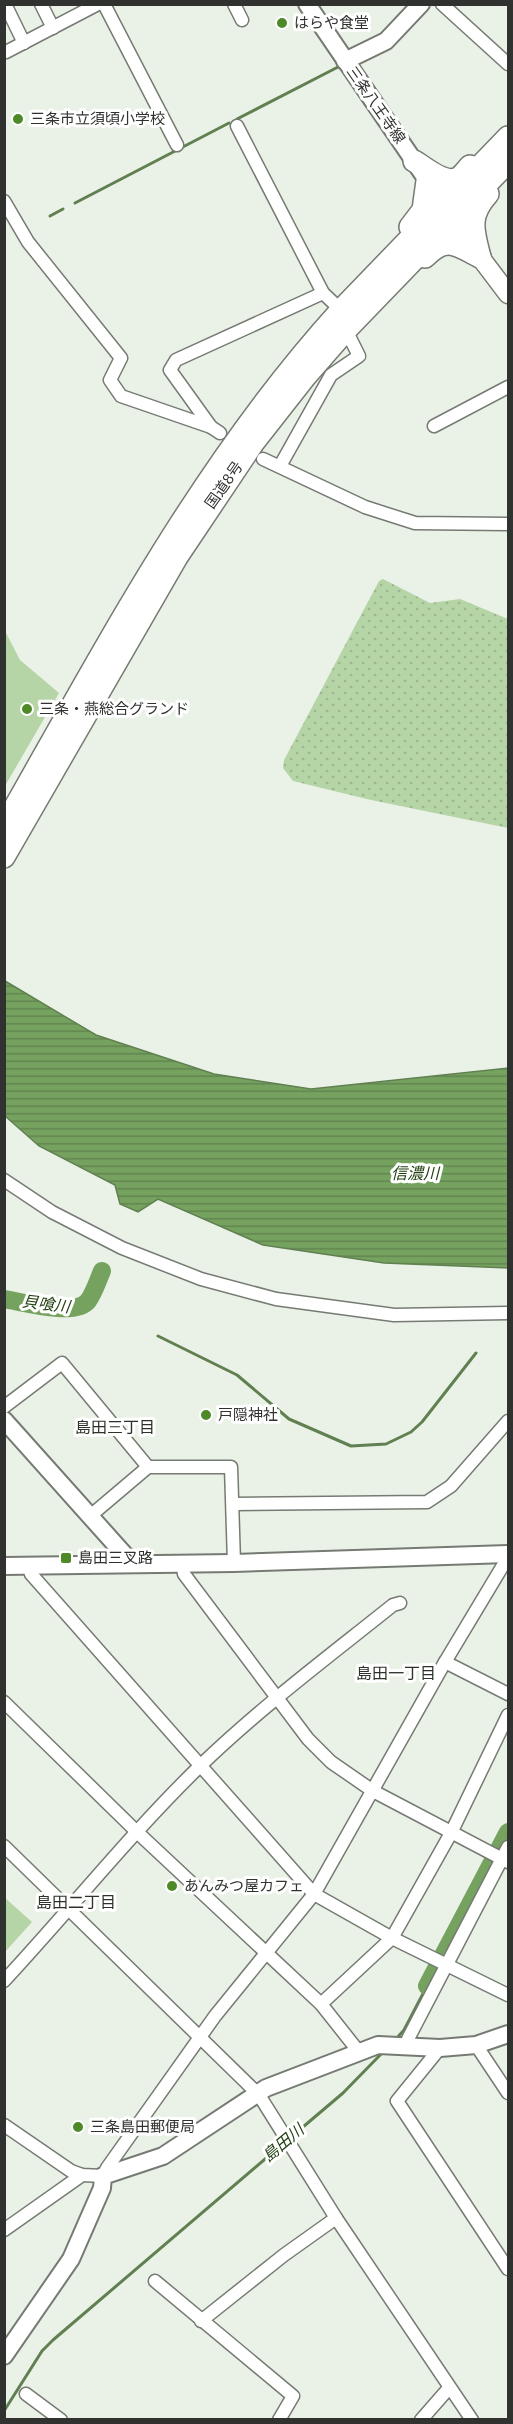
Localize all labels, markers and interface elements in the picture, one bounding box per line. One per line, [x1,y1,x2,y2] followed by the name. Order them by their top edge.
[294,14,369,32] place label: はらや食堂
[275,16,289,30] marker: はらや食堂
[343,63,409,147] street label: 三条八王寺線
[30,110,165,128] place label: 三条市立須頃小学校
[11,112,25,126] marker: 三条市立須頃小学校
[201,458,247,512] street label: 国道8号
[39,700,189,718] place label: 三条・燕総合グランド
[20,702,34,716] marker: 三条・燕総合グランド
[391,1164,441,1183] water label: 信濃川
[21,1292,73,1317] water label: 貝喰川
[218,1406,278,1424] place label: 戸隠神社
[199,1408,213,1422] marker: 戸隠神社
[75,1418,155,1437] district label: 島田三丁目
[78,1549,153,1567] place label: 島田三叉路
[59,1551,73,1565] marker: 島田三叉路
[356,1664,436,1683] district label: 島田一丁目
[184,1877,304,1895] place label: あんみつ屋カフェ
[165,1879,179,1893] marker: あんみつ屋カフェ
[36,1893,116,1912] district label: 島田二丁目
[90,2118,195,2136] place label: 三条島田郵便局
[259,2119,309,2166] water label: 島田川
[71,2120,85,2134] marker: 三条島田郵便局

